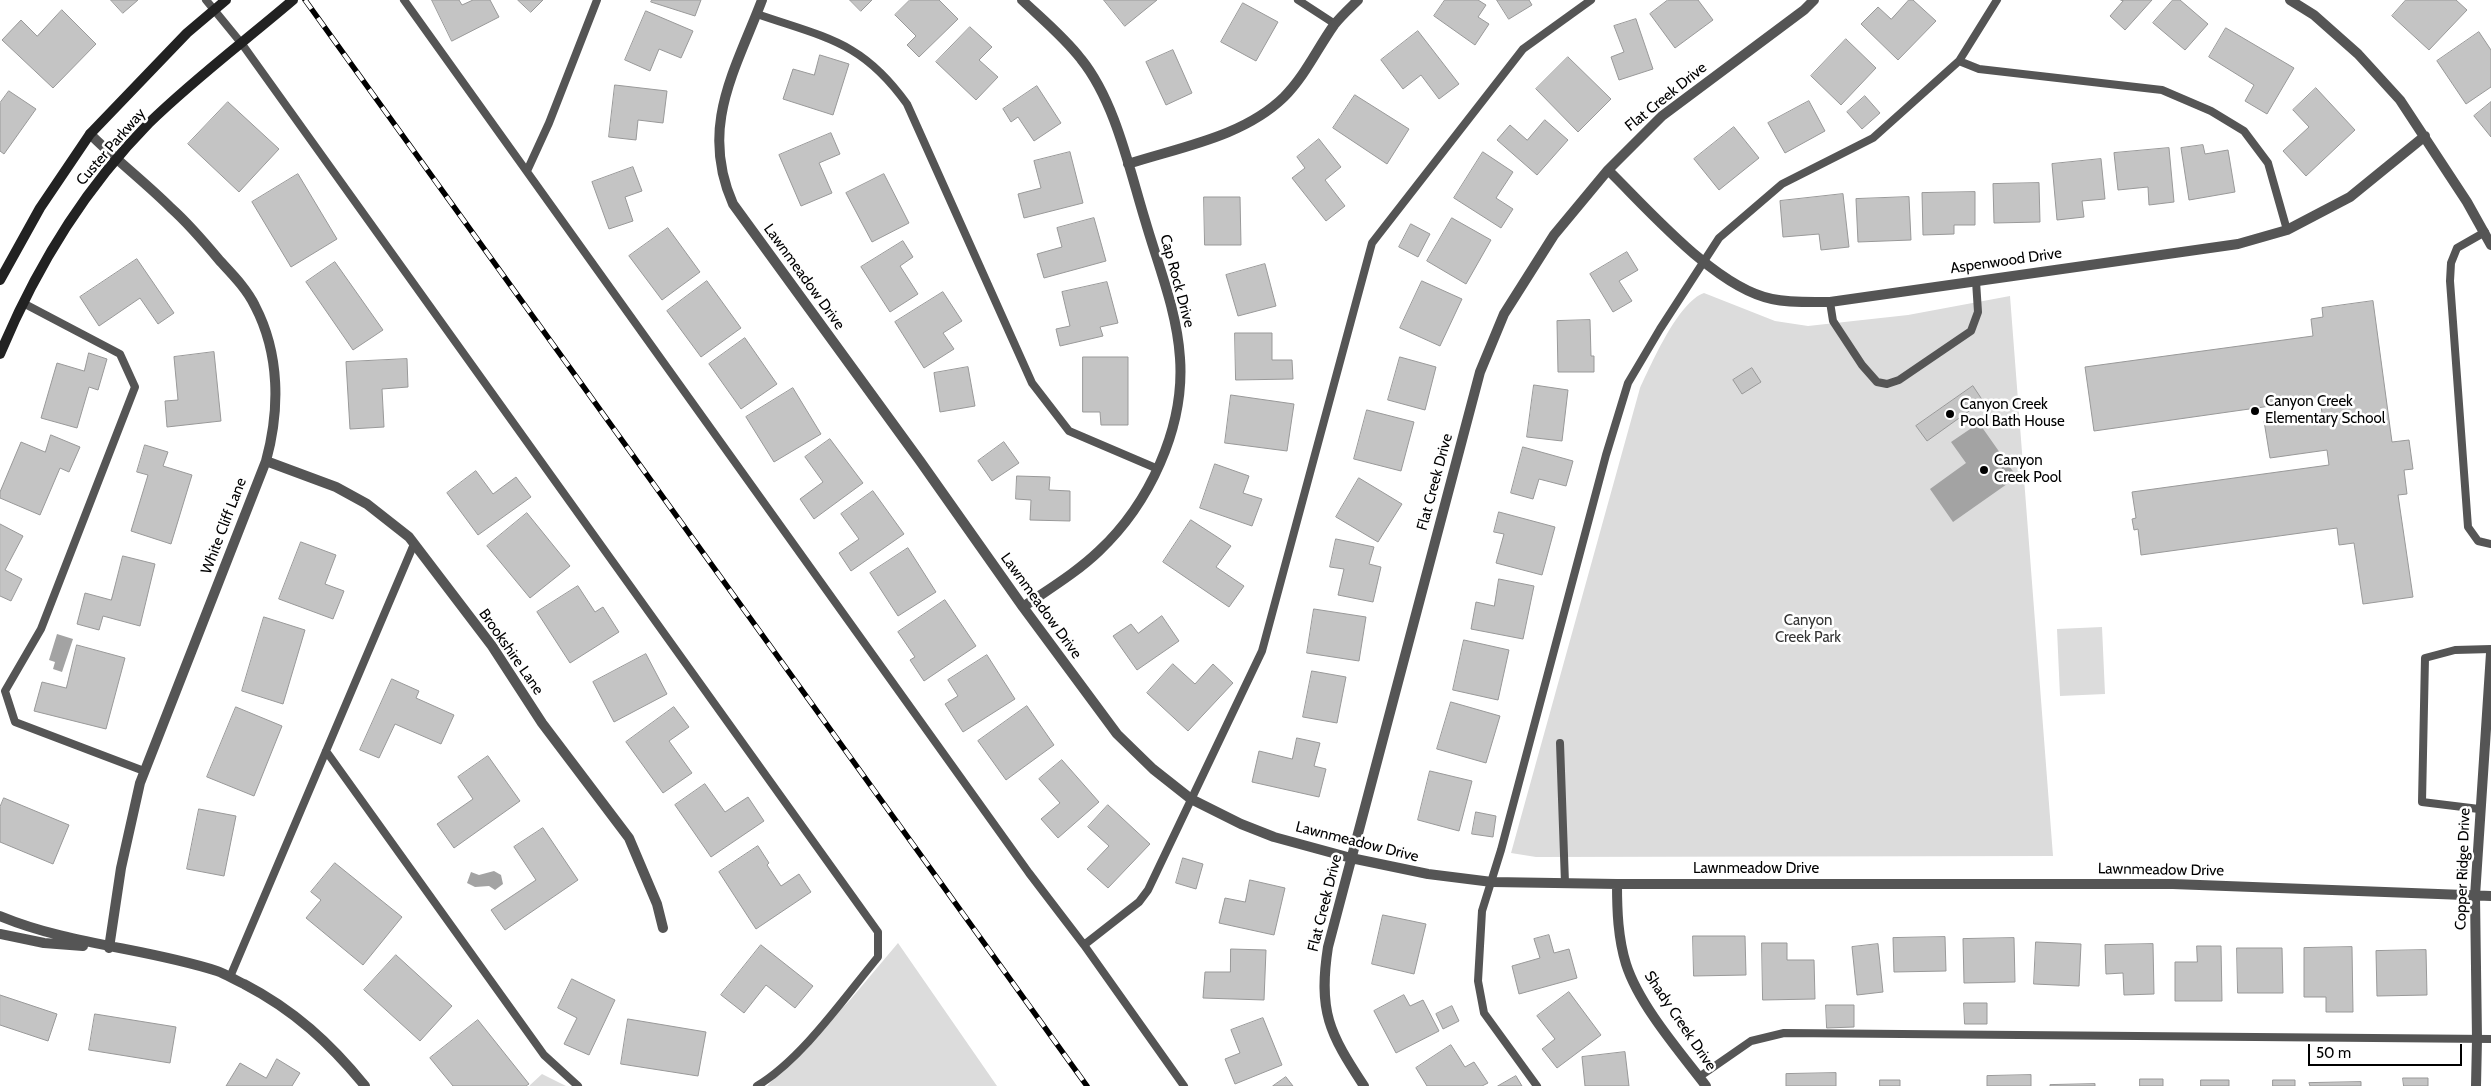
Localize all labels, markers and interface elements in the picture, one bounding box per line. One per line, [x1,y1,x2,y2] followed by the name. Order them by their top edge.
[1622,59,1710,135] street label: Flat Creek Drive
[73,105,149,189] street label: Custer Parkway
[760,221,848,333] street label: Lawnmeadow Drive
[1156,232,1198,330] street label: Cap Rock Drive
[1949,244,2063,278] street label: Aspenwood Drive
[2265,393,2385,428] place label: Canyon Creek Elementary School
[1960,396,2065,431] place label: Canyon Creek Pool Bath House
[2249,405,2261,417] marker: Canyon Creek Elementary School
[1944,408,1956,420] marker: Canyon Creek Pool Bath House
[1413,432,1457,532] street label: Flat Creek Drive
[1994,452,2062,487] place label: Canyon Creek Pool
[1978,464,1990,476] marker: Canyon Creek Pool
[197,475,251,577] street label: White Cliff Lane
[997,550,1085,662] street label: Lawnmeadow Drive
[475,606,547,698] street label: Brookshire Lane
[1775,612,1841,647] park label: Canyon Creek Park
[2452,808,2474,930] street label: Copper Ridge Drive
[1294,818,1420,866] street label: Lawnmeadow Drive
[1304,852,1346,954] street label: Flat Creek Drive
[1693,860,1819,878] street label: Lawnmeadow Drive
[2098,860,2224,880] street label: Lawnmeadow Drive
[1640,968,1720,1074] street label: Shady Creek Drive
[2311,1034,2465,1066] scale bar
[2316,1044,2351,1062] text: 50 m

